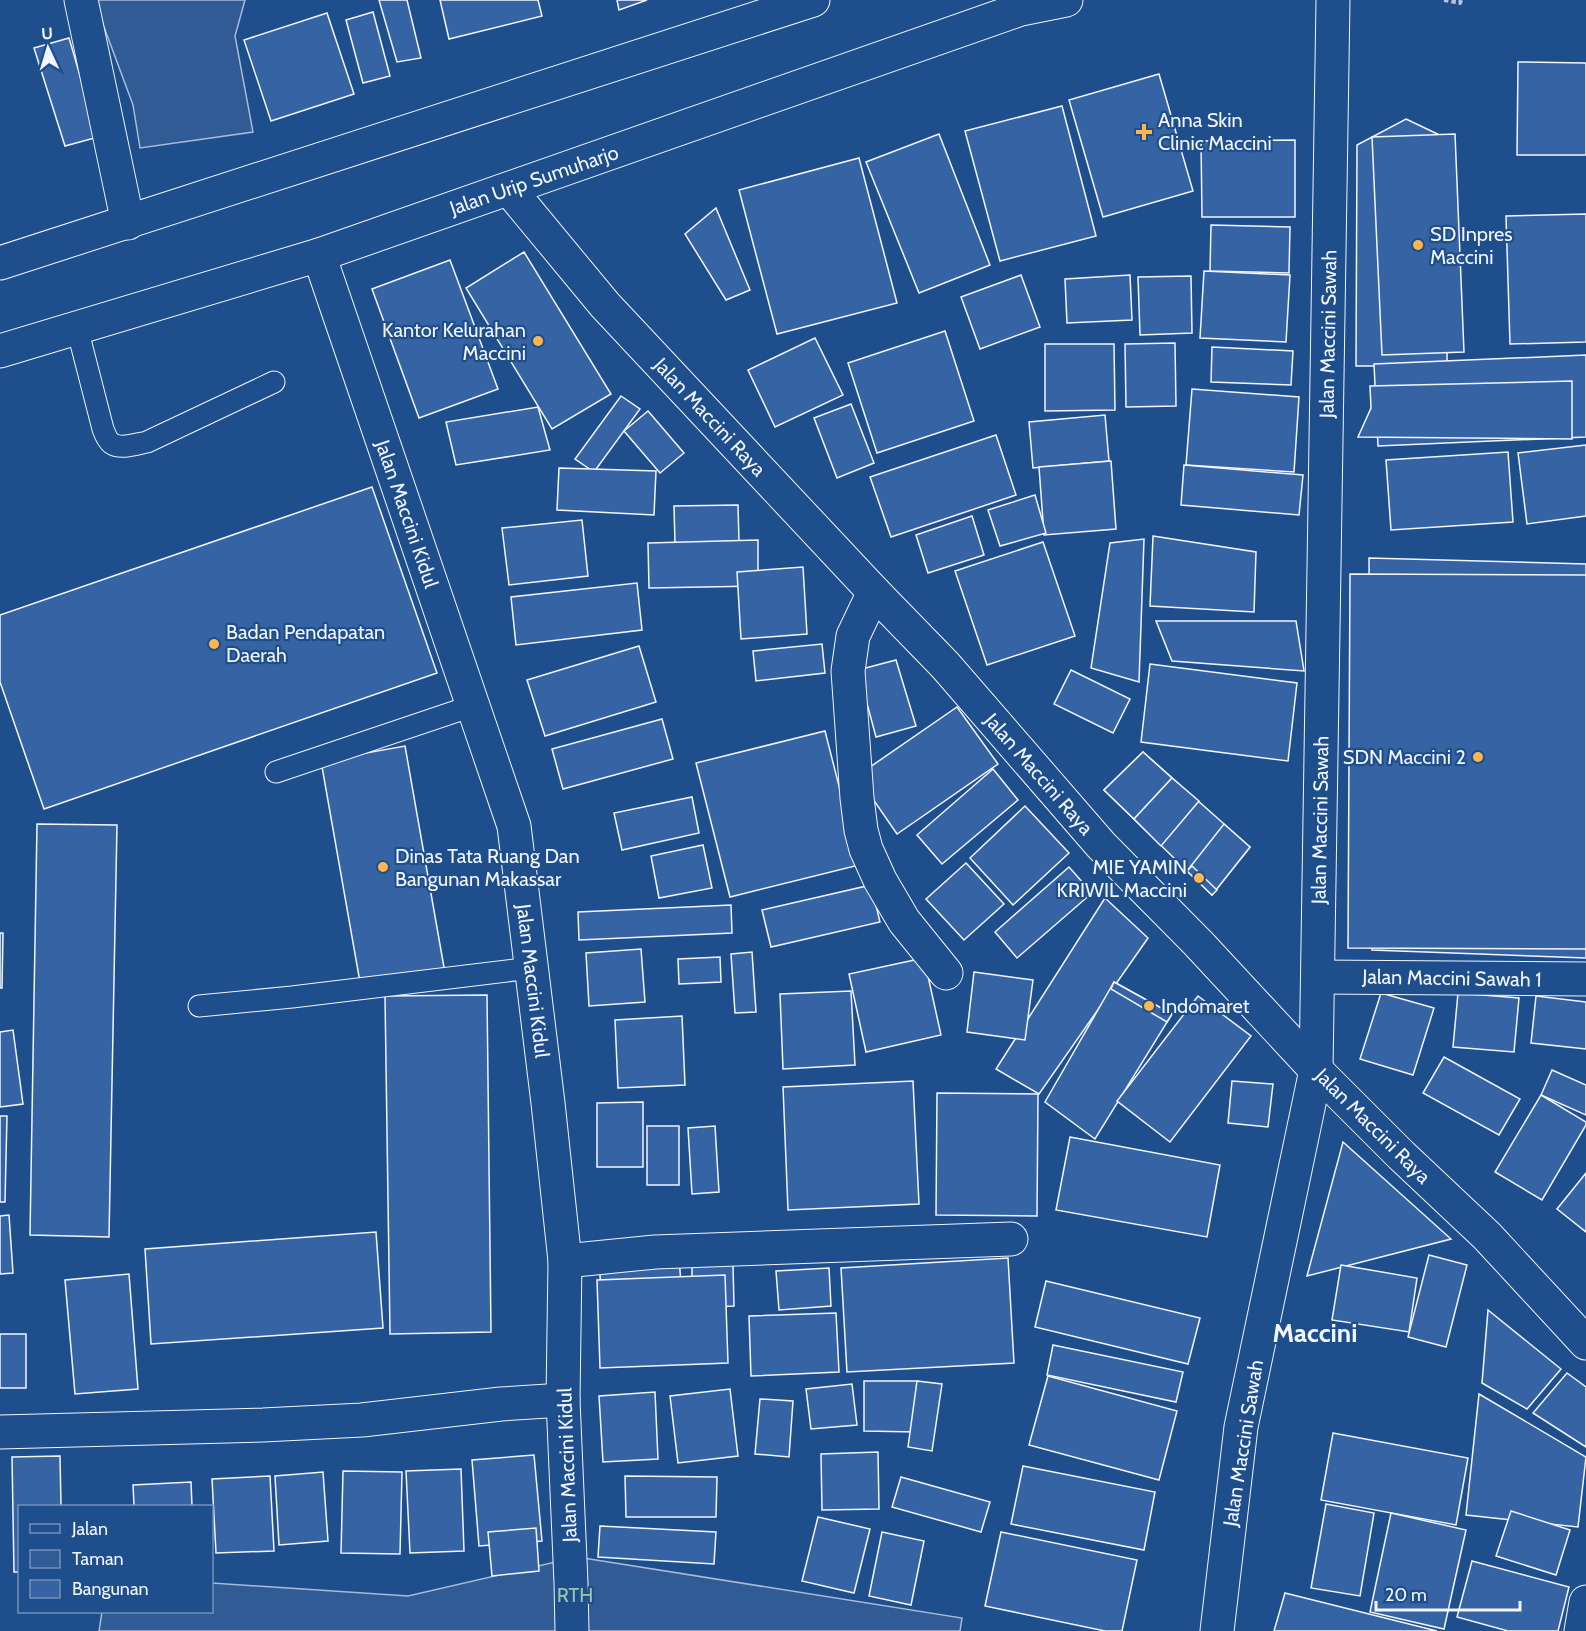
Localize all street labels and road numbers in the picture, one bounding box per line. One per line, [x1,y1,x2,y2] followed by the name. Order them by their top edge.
[446,140,622,220] street label: Jalan Urip Sumuharjo
[1315,250,1341,419] street label: Jalan Maccini Sawah
[648,352,771,481] street label: Jalan Maccini Raya
[370,436,444,591] street label: Jalan Maccini Kidul
[979,708,1099,840] street label: Jalan Maccini Raya
[1307,736,1333,905] street label: Jalan Maccini Sawah
[512,902,554,1060] street label: Jalan Maccini Kidul
[1361,964,1542,992] street label: Jalan Maccini Sawah 1
[1310,1063,1436,1189] street label: Jalan Maccini Raya
[1218,1358,1268,1529] street label: Jalan Maccini Sawah
[552,1387,582,1544] street label: Jalan Maccini Kidul

